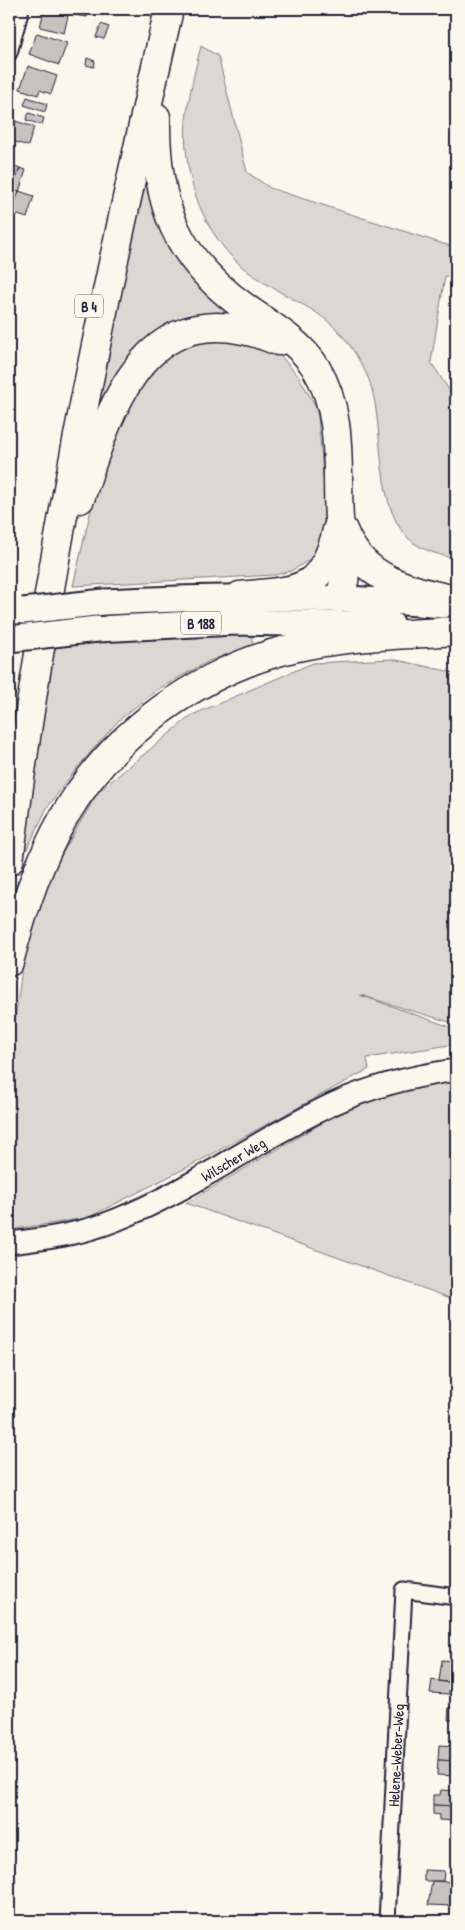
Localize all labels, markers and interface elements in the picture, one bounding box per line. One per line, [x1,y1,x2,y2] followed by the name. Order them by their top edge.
[75,294,103,318] road number: B 4
[181,612,221,634] road number: B 188
[197,1132,270,1186] street label: Wilscher Weg
[382,1703,409,1807] street label: Helene-Weber-Weg

